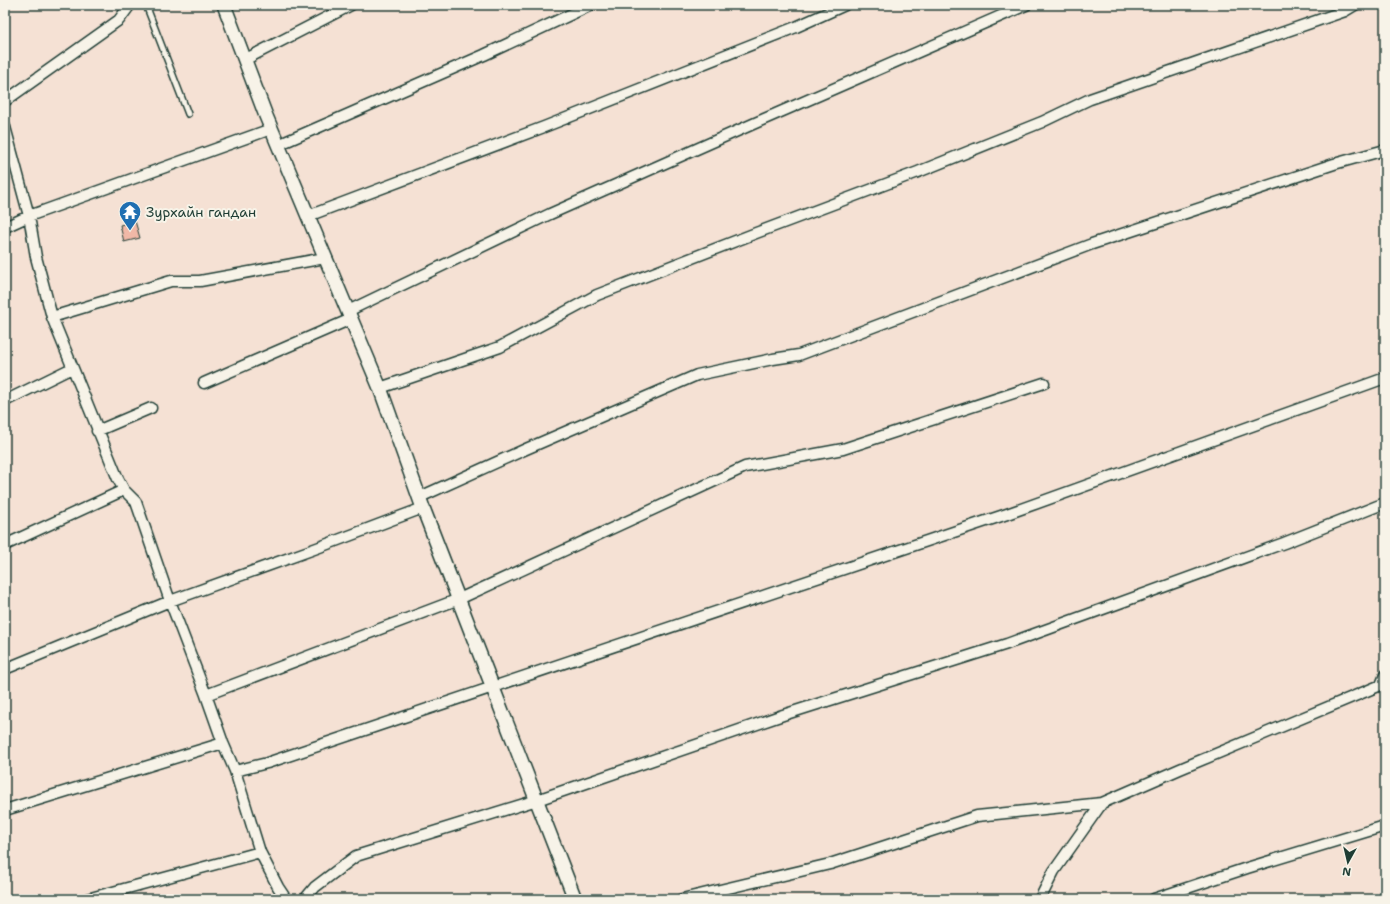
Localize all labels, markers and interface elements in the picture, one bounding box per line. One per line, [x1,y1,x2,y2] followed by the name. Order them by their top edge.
[117,199,143,232] temple icon: Зурхайн гандан
[146,203,256,221] place label: Зурхайн гандан
[1328,842,1368,882] north arrow
[1341,863,1352,879] text: N

